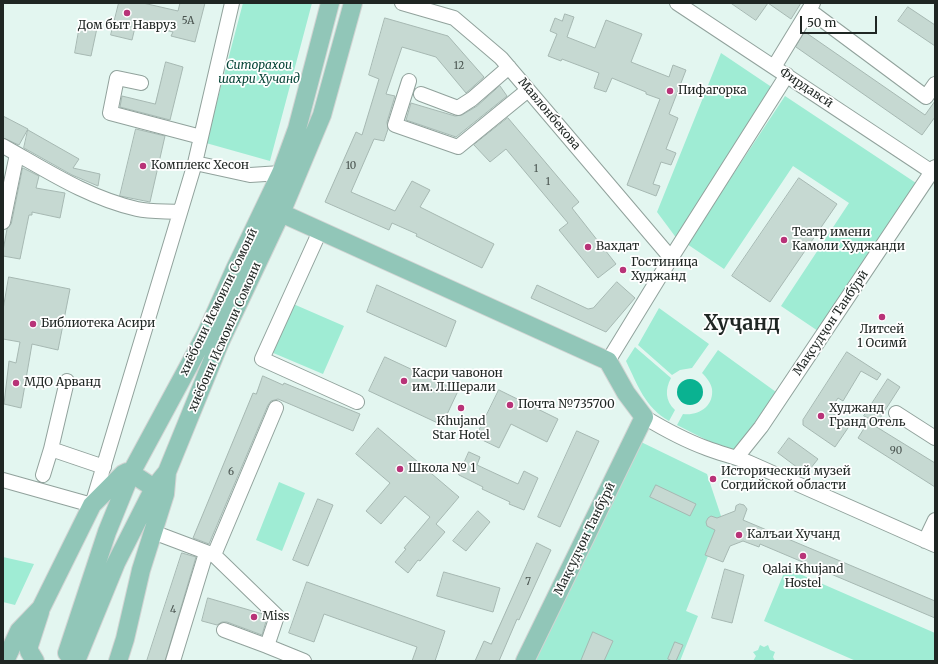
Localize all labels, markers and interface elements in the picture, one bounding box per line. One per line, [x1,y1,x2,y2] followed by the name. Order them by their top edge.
[122,8,132,18] marker: Дом быт Навруз
[802,8,879,34] scale bar
[182,15,194,27] house number: 5А
[807,15,836,30] text: 50 m
[78,19,176,33] place label: Дом быт Навруз
[218,59,300,87] park label: Ситорахои шахри Хучанд
[454,60,464,72] house number: 12
[777,65,835,111] street label: Фирдавсӣ
[515,75,583,153] street label: Мавлонбекова
[678,84,747,98] place label: Пифагорка
[665,86,675,96] marker: Пифагорка
[151,159,249,173] place label: Комплекс Хесон
[346,160,356,172] house number: 10
[138,161,148,171] marker: Комплекс Хесон
[534,163,538,175] house number: 1
[546,176,550,188] house number: 1
[177,226,261,378] street label: хиёбони Исмоили Сомонӣ
[792,226,905,254] place label: Театр имени Камоли Худжанди
[779,235,789,245] marker: Театр имени Камоли Худжанди
[596,240,639,254] place label: Вахдат
[583,242,593,252] marker: Вахдат
[631,256,698,284] place label: Гостиница Худжанд
[186,260,264,414] street label: хиёбони Исмоили Сомони
[618,265,628,275] marker: Гостиница Худжанд
[790,268,872,378] street label: Мақсудҷон Танбӯрӣ
[704,312,780,336] district label: Хуҷанд
[877,312,887,322] marker: Литсей 1 Осимӣ
[41,317,155,331] place label: Библиотека Асири
[28,319,38,329] marker: Библиотека Асири
[857,323,907,351] place label: Литсей 1 Осимӣ
[412,367,503,395] place label: Касри чавонон им. Л.Шерали
[24,376,101,390] place label: МДО Арванд
[399,376,409,386] marker: Касри чавонон им. Л.Шерали
[11,378,21,388] marker: МДО Арванд
[518,398,615,412] place label: Почта №735700
[505,400,515,410] marker: Почта №735700
[829,402,905,430] place label: Худжанд Гранд Отель
[456,403,466,413] marker: Khujand Star Hotel
[816,411,826,421] marker: Худжанд Гранд Отель
[432,415,490,443] place label: Khujand Star Hotel
[890,445,902,457] house number: 90
[408,462,476,476] place label: Школа № 1
[395,464,405,474] marker: Школа № 1
[721,465,851,493] place label: Исторический музей Согдийской области
[228,466,234,478] house number: 6
[708,474,718,484] marker: Исторический музей Согдийской области
[551,480,619,598] street label: Мақсудҷон Танбӯрӣ
[747,528,840,542] place label: Калъаи Хучанд
[734,530,744,540] marker: Калъаи Хучанд
[798,551,808,561] marker: Qalai Khujand Hostel
[762,563,844,591] place label: Qalai Khujand Hostel
[525,576,531,588] house number: 7
[170,604,176,616] house number: 4
[262,610,290,624] place label: Miss
[249,612,259,622] marker: Miss

